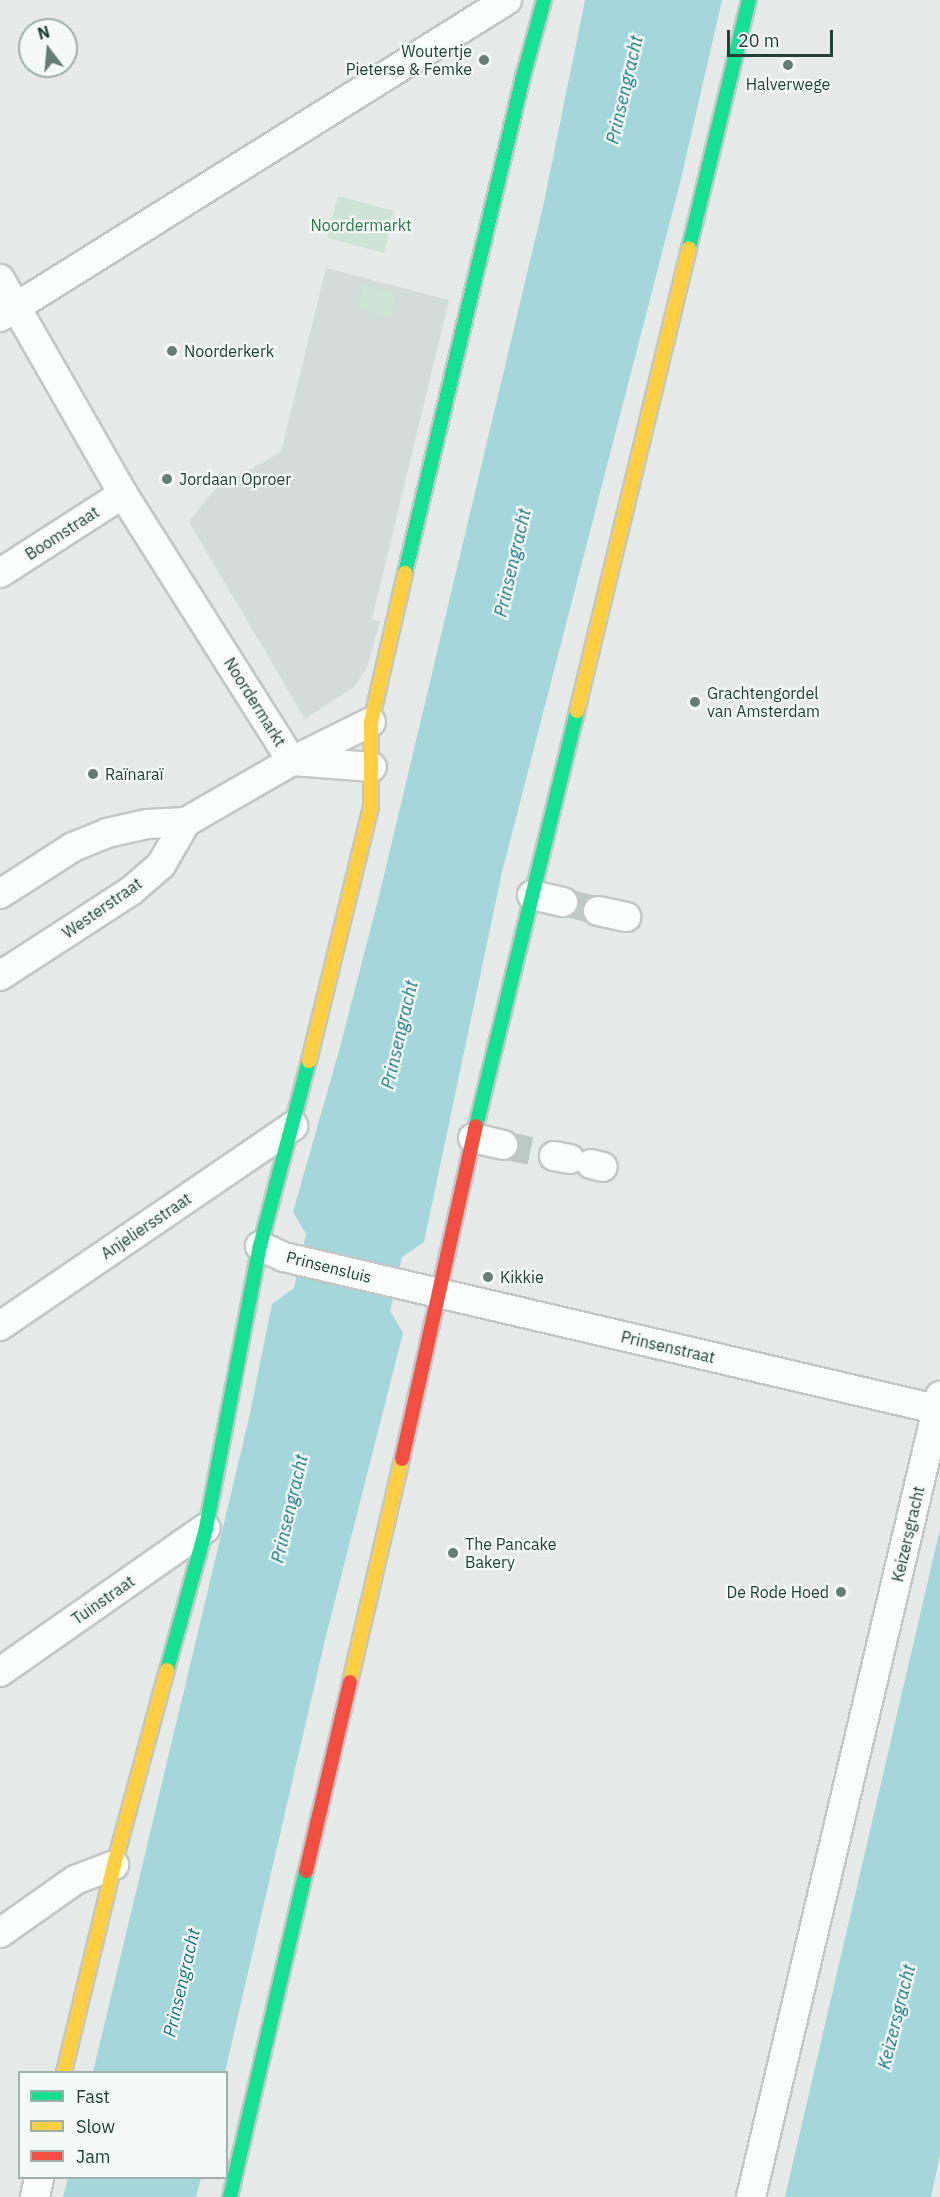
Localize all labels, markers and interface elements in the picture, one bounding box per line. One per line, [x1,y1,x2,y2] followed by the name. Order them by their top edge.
[18,18,78,78] north arrow
[730,18,836,56] scale bar
[35,21,52,44] text: N
[738,29,780,52] text: 20 m
[602,34,648,146] water label: Prinsengracht
[346,41,472,79] place label: Woutertje Pieterse & Femke
[477,53,491,67] marker: Woutertje Pieterse & Femke
[781,58,795,72] marker: Halverwege
[746,74,830,94] place label: Halverwege
[310,215,412,235] park label: Noordermarkt
[184,341,274,361] place label: Noorderkerk
[165,344,179,358] marker: Noorderkerk
[179,469,291,489] place label: Jordaan Oproer
[160,472,174,486] marker: Jordaan Oproer
[21,502,103,564] street label: Boomstraat
[490,507,536,619] water label: Prinsengracht
[220,654,290,750] street label: Noordermarkt
[707,683,820,721] place label: Grachtengordel van Amsterdam
[688,695,702,709] marker: Grachtengordel van Amsterdam
[105,764,164,784] place label: Raïnaraï
[86,767,100,781] marker: Raïnaraï
[59,874,145,942] street label: Westerstraat
[377,979,423,1091] water label: Prinsengracht
[97,1189,195,1263] street label: Anjeliersstraat
[284,1247,374,1287] street label: Prinsensluis
[500,1267,544,1287] place label: Kikkie
[481,1270,495,1284] marker: Kikkie
[619,1327,717,1367] street label: Prinsenstraat
[267,1453,313,1565] water label: Prinsengracht
[888,1484,928,1584] street label: Keizersgracht
[465,1534,557,1572] place label: The Pancake Bakery
[446,1546,460,1560] marker: The Pancake Bakery
[68,1571,138,1629] street label: Tuinstraat
[727,1582,829,1602] place label: De Rode Hoed
[834,1585,848,1599] marker: De Rode Hoed
[159,1927,205,2039] water label: Prinsengracht
[874,1962,920,2072] water label: Keizersgracht
[18,2071,228,2179] legend
[76,2085,110,2108] text: Fast
[76,2115,115,2138] text: Slow
[76,2145,111,2168] text: Jam

